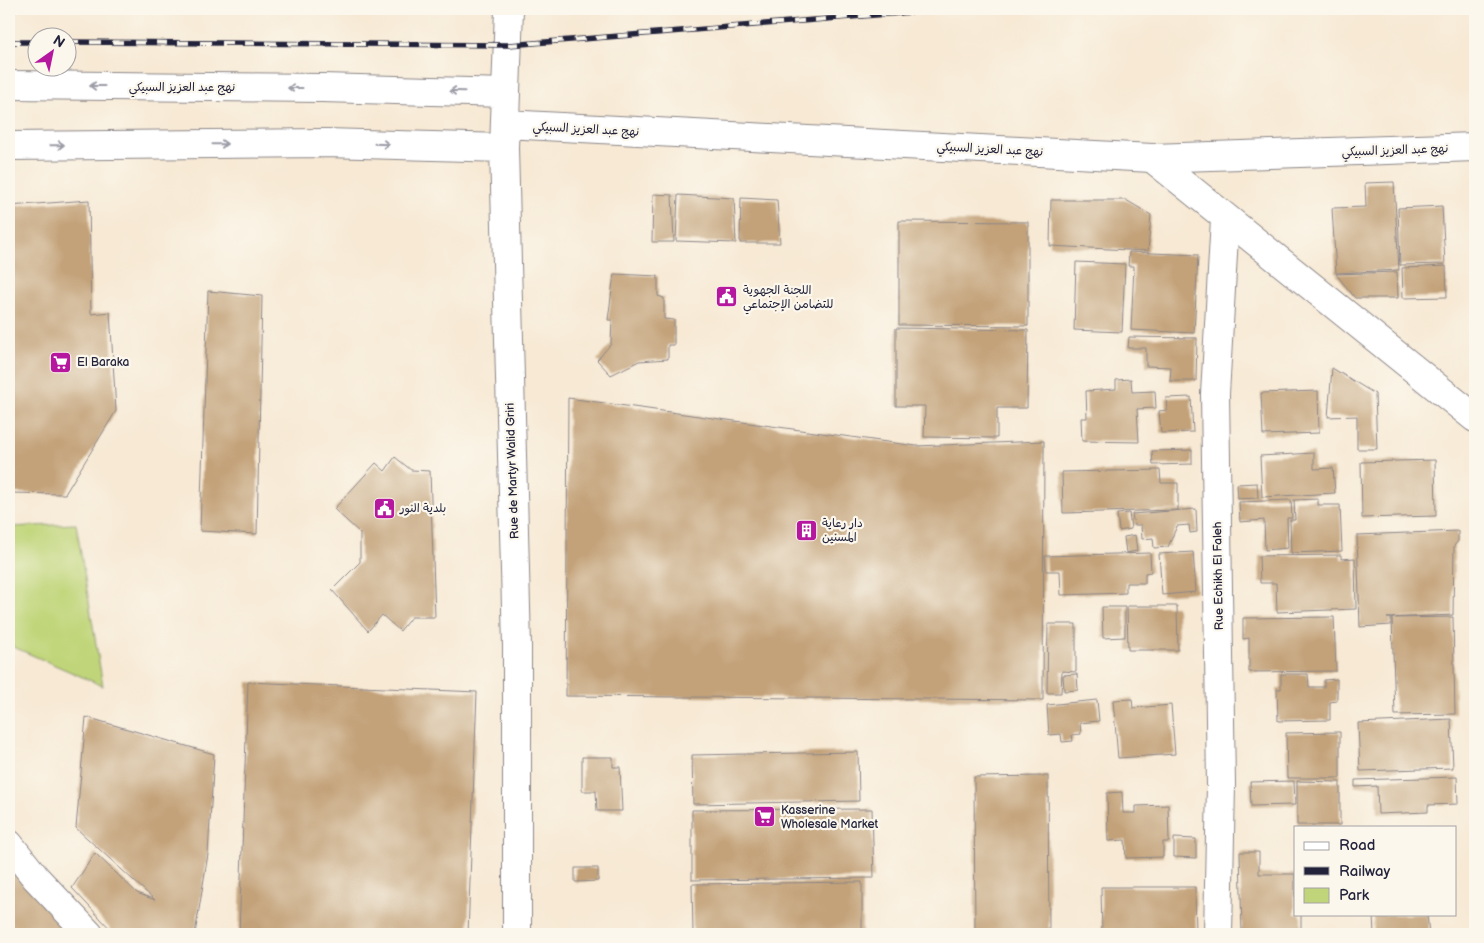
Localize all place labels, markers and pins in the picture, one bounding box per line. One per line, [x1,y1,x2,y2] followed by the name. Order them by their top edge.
[743,283,833,315] place label: اللجنة الجهوية للتضامن الإجتماعي
[715,285,739,309] public building icon: اللجنة الجهوية للتضامن الإجتماعي
[49,350,73,374] supermarket icon: El Baraka
[77,355,129,370] place label: El Baraka
[372,496,396,520] public building icon: بلدية النور
[399,501,446,516] place label: بلدية النور
[822,516,863,545] place label: دار رعاية المسنين
[794,518,818,542] building icon: دار رعاية المسنين
[781,803,879,832] place label: Kasserine Wholesale Market
[753,805,777,829] supermarket icon: Kasserine Wholesale Market

